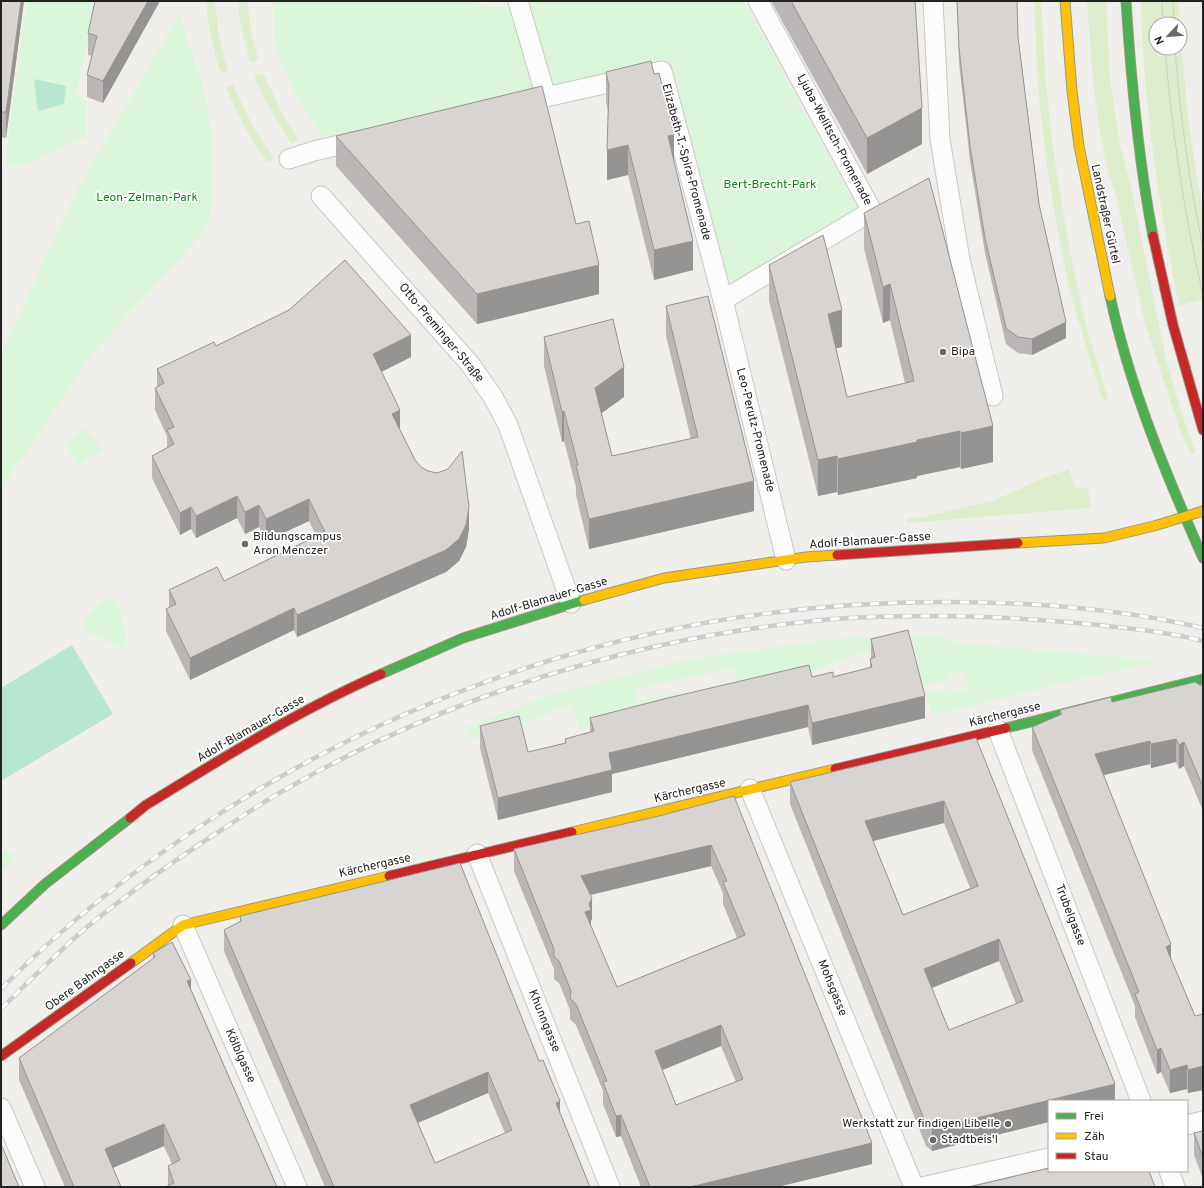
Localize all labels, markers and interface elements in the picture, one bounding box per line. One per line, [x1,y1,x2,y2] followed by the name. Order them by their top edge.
[1148,16,1188,56] north arrow
[1152,33,1168,47] text: N
[793,72,875,208] street label: Ljuba-Welitsch-Promenade
[657,82,715,242] street label: Elizabeth-T.-Spira-Promenade
[1087,163,1123,265] street label: Landstraßer Gürtel
[724,177,816,193] park label: Bert-Brecht-Park
[96,190,198,206] park label: Leon-Zelman-Park
[395,280,487,386] street label: Otto-Preminger-Straße
[951,344,975,360] place label: Bipa
[938,347,948,357] marker: Bipa
[732,366,778,494] street label: Leo-Perutz-Promenade
[253,529,342,559] place label: Bildungscampus Aron Menczer
[809,529,931,553] street label: Adolf-Blamauer-Gasse
[240,539,250,549] marker: Bildungscampus Aron Menczer
[488,574,610,624] street label: Adolf-Blamauer-Gasse
[194,692,308,766] street label: Adolf-Blamauer-Gasse
[968,698,1042,732] street label: Kärchergasse
[653,775,727,807] street label: Kärchergasse
[338,850,412,882] street label: Kärchergasse
[1051,882,1089,948] street label: Trubelgasse
[42,947,128,1015] street label: Obere Bahngasse
[813,957,851,1019] street label: Mohsgasse
[524,987,564,1055] street label: Khunngasse
[221,1026,259,1086] street label: Kölblgasse
[1048,1100,1188,1172] legend
[1084,1109,1104,1125] text: Frei
[842,1116,1000,1132] place label: Werkstatt zur findigen Libelle
[1003,1119,1013,1129] marker: Werkstatt zur findigen Libelle
[1084,1129,1105,1145] text: Zäh
[941,1132,998,1148] place label: Stadtbeis'l
[928,1135,938,1145] marker: Stadtbeis'l
[1084,1149,1109,1165] text: Stau

